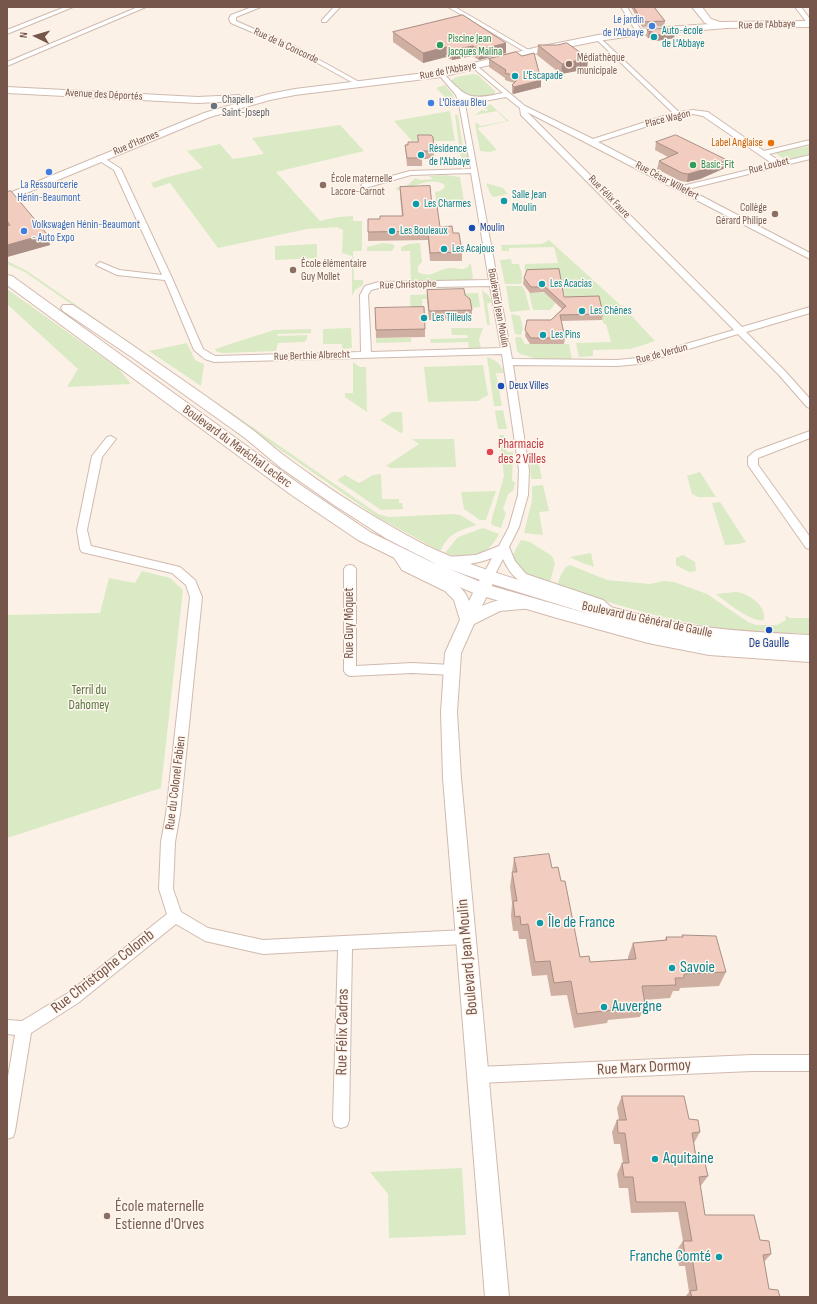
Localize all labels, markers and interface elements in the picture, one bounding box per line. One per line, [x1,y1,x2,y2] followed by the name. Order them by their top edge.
[603,13,644,39] place label: Le jardin de l'Abbaye
[16,16,56,56] north arrow
[738,17,796,33] street label: Rue de l'Abbaye
[647,21,657,31] marker: Le jardin de l'Abbaye
[662,24,705,50] place label: Auto-école de L'Abbaye
[251,25,321,67] street label: Rue de la Concorde
[17,31,30,38] text: N
[448,32,502,58] place label: Piscine Jean Jacques Malina
[649,32,659,42] marker: Auto-école de L'Abbaye
[435,40,445,50] marker: Piscine Jean Jacques Malina
[577,51,625,77] place label: Médiathèque municipale
[419,59,477,83] street label: Rue de l'Abbaye
[564,59,574,69] marker: Médiathèque municipale
[523,69,563,83] place label: L'Escapade
[510,71,520,81] marker: L'Escapade
[65,86,143,104] street label: Avenue des Déportés
[222,93,270,119] place label: Chapelle Saint-Joseph
[439,96,487,110] place label: L'Oiseau Bleu
[426,98,436,108] marker: L'Oiseau Bleu
[209,101,219,111] marker: Chapelle Saint-Joseph
[644,107,692,131] street label: Place Wagon
[111,128,161,158] street label: Rue d'Harnes
[711,136,763,150] place label: Label Anglaise
[766,138,776,148] marker: Label Anglaise
[429,142,470,168] place label: Résidence de l'Abbaye
[416,150,426,160] marker: Résidence de l'Abbaye
[747,155,791,177] street label: Rue Loubet
[701,158,734,172] place label: Basic-Fit
[633,159,701,203] street label: Rue César Willefert
[688,160,698,170] marker: Basic-Fit
[44,167,54,177] marker: La Ressourcerie Hénin-Beaumont
[331,172,392,198] place label: École maternelle Lacore-Carnot
[585,173,633,221] street label: Rue Félix Faure
[17,178,81,204] place label: La Ressourcerie Hénin-Beaumont
[318,180,328,190] marker: École maternelle Lacore-Carnot
[512,188,547,214] place label: Salle Jean Moulin
[499,196,509,206] marker: Salle Jean Moulin
[424,197,471,211] place label: Les Charmes
[411,199,421,209] marker: Les Charmes
[716,201,767,227] place label: Collège Gérard Philipe
[770,209,780,219] marker: Collège Gérard Philipe
[32,218,140,244] place label: Volkswagen Hénin-Beaumont - Auto Expo
[480,221,505,235] place label: Moulin
[467,223,477,233] marker: Moulin
[400,224,448,238] place label: Les Bouleaux
[19,226,29,236] marker: Volkswagen Hénin-Beaumont - Auto Expo
[387,226,397,236] marker: Les Bouleaux
[452,242,495,256] place label: Les Acajous
[439,244,449,254] marker: Les Acajous
[301,257,367,283] place label: École élémentaire Guy Mollet
[288,265,298,275] marker: École élémentaire Guy Mollet
[485,267,511,349] street label: Boulevard Jean Moulin
[380,277,436,293] street label: Rue Christophe
[550,277,592,291] place label: Les Acacias
[537,279,547,289] marker: Les Acacias
[590,304,632,318] place label: Les Chênes
[577,306,587,316] marker: Les Chênes
[432,311,472,325] place label: Les Tilleuls
[419,313,429,323] marker: Les Tilleuls
[551,328,580,342] place label: Les Pins
[538,330,548,340] marker: Les Pins
[635,341,689,367] street label: Rue de Verdun
[274,348,350,364] street label: Rue Berthie Albrecht
[509,379,549,393] place label: Deux Villes
[496,381,506,391] marker: Deux Villes
[179,402,295,492] street label: Boulevard du Maréchal Leclerc
[498,437,546,468] place label: Pharmacie des 2 Villes
[485,447,495,457] marker: Pharmacie des 2 Villes
[342,588,358,658] street label: Rue Guy Môquet
[580,599,714,641] street label: Boulevard du Général de Gaulle
[764,625,774,635] marker: De Gaulle
[749,636,789,652] place label: De Gaulle
[69,683,109,714] park label: Terril du Dahomey
[162,735,190,831] street label: Rue du Colonel Fabien
[453,898,483,1016] street label: Boulevard Jean Moulin
[548,913,615,933] place label: Île de France
[535,918,545,928] marker: Île de France
[48,926,158,1018] street label: Rue Christophe Colomb
[680,958,715,978] place label: Savoie
[667,963,677,973] marker: Savoie
[333,988,353,1076] street label: Rue Félix Cadras
[612,997,662,1017] place label: Auvergne
[599,1002,609,1012] marker: Auvergne
[597,1056,691,1080] street label: Rue Marx Dormoy
[663,1149,714,1169] place label: Aquitaine
[650,1154,660,1164] marker: Aquitaine
[115,1197,204,1235] place label: École maternelle Estienne d'Orves
[102,1211,112,1221] marker: École maternelle Estienne d'Orves
[630,1247,711,1267] place label: Franche Comté
[714,1252,724,1262] marker: Franche Comté

